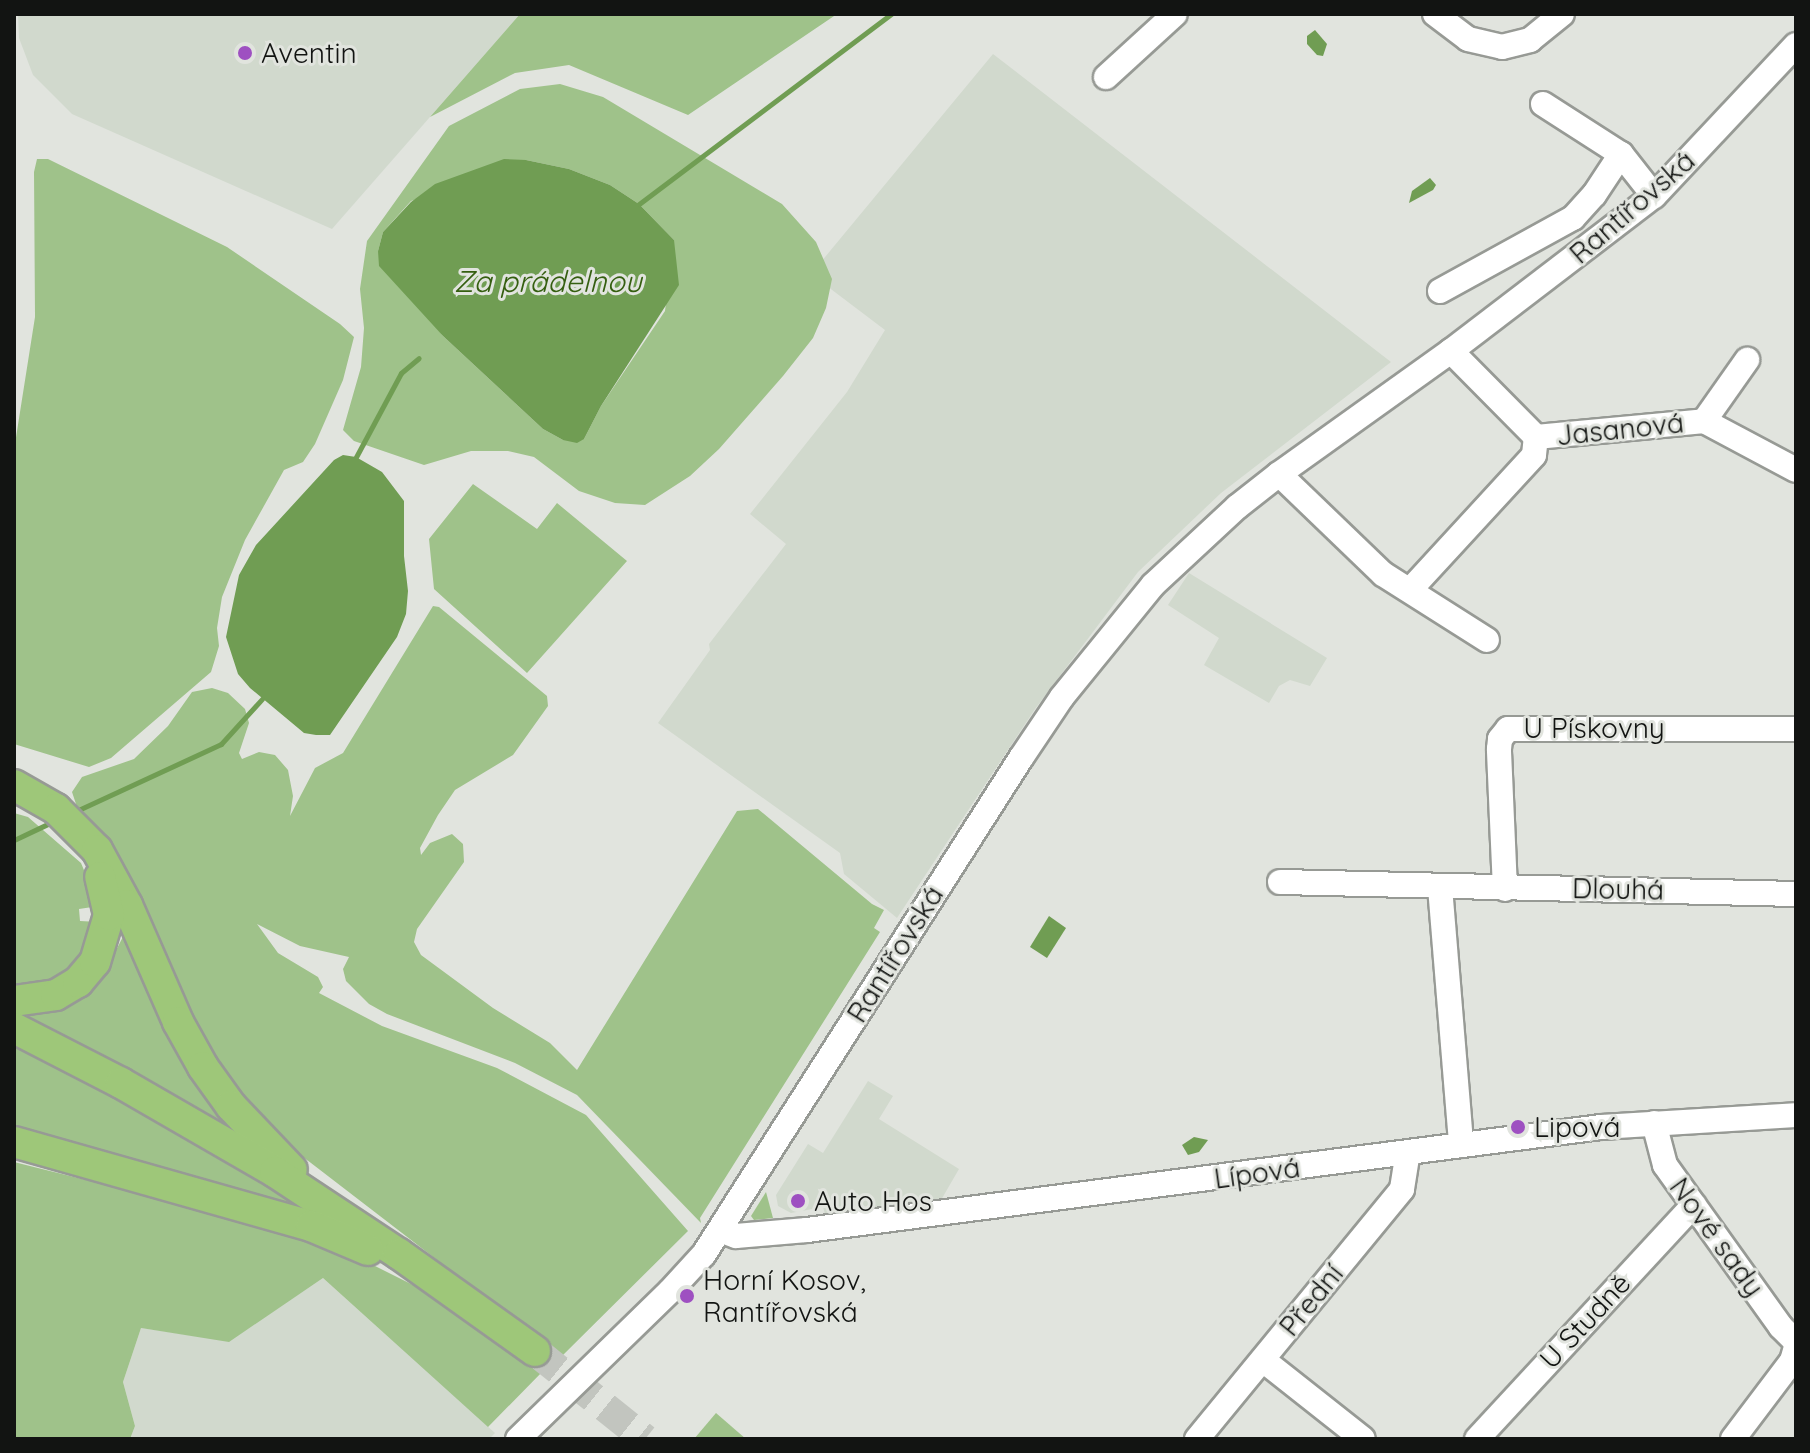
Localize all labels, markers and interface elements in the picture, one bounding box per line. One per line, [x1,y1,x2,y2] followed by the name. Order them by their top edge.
[261,36,357,70] place label: Aventin
[236,44,254,62] marker: Aventin
[1563,144,1701,270] street label: Rantířovská
[454,263,642,299] water label: Za prádelnou
[1555,406,1685,452] street label: Jasanová
[1523,711,1665,745] street label: U Pískovny
[1572,871,1664,907] street label: Dlouhá
[840,880,950,1028] street label: Rantířovská
[1534,1110,1620,1144] place label: Lipová
[1509,1118,1527,1136] marker: Lipová
[1212,1150,1302,1196] street label: Lípová
[1663,1171,1771,1303] street label: Nové sady
[814,1184,932,1218] place label: Auto Hos
[789,1192,807,1210] marker: Auto Hos
[1272,1257,1350,1343] street label: Přední
[703,1263,866,1329] place label: Horní Kosov, Rantířovská
[1533,1266,1637,1376] street label: U Studně
[678,1287,696,1305] marker: Horní Kosov, Rantířovská

